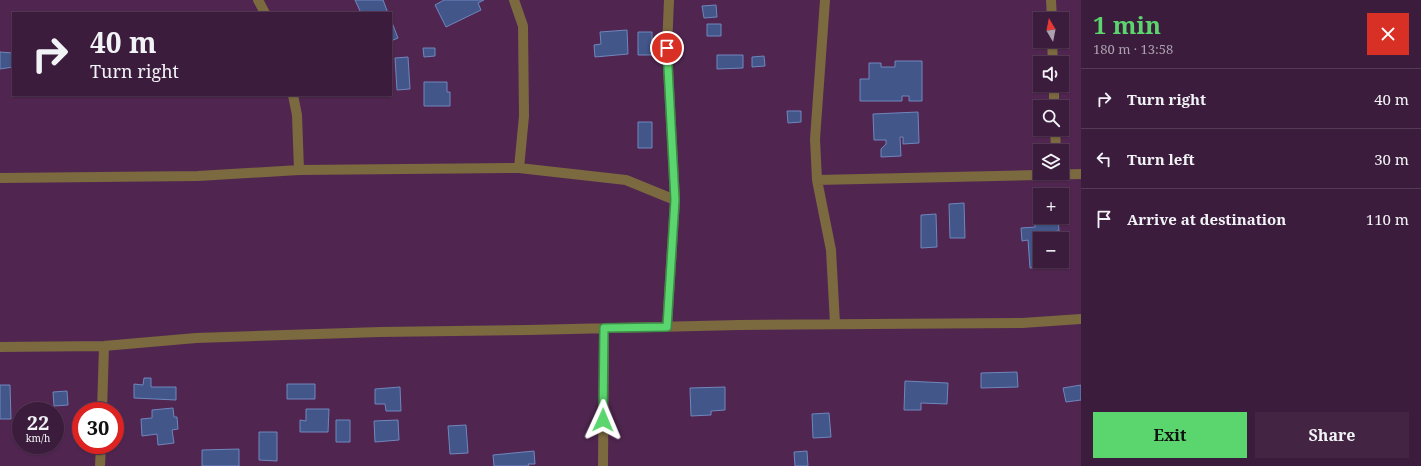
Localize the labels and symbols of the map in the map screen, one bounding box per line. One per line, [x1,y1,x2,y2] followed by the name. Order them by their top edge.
[1033,12,1069,48] north arrow
[650,31,684,65] pin
[582,399,624,441] position arrow
[72,402,124,454] speed limit sign: 30

